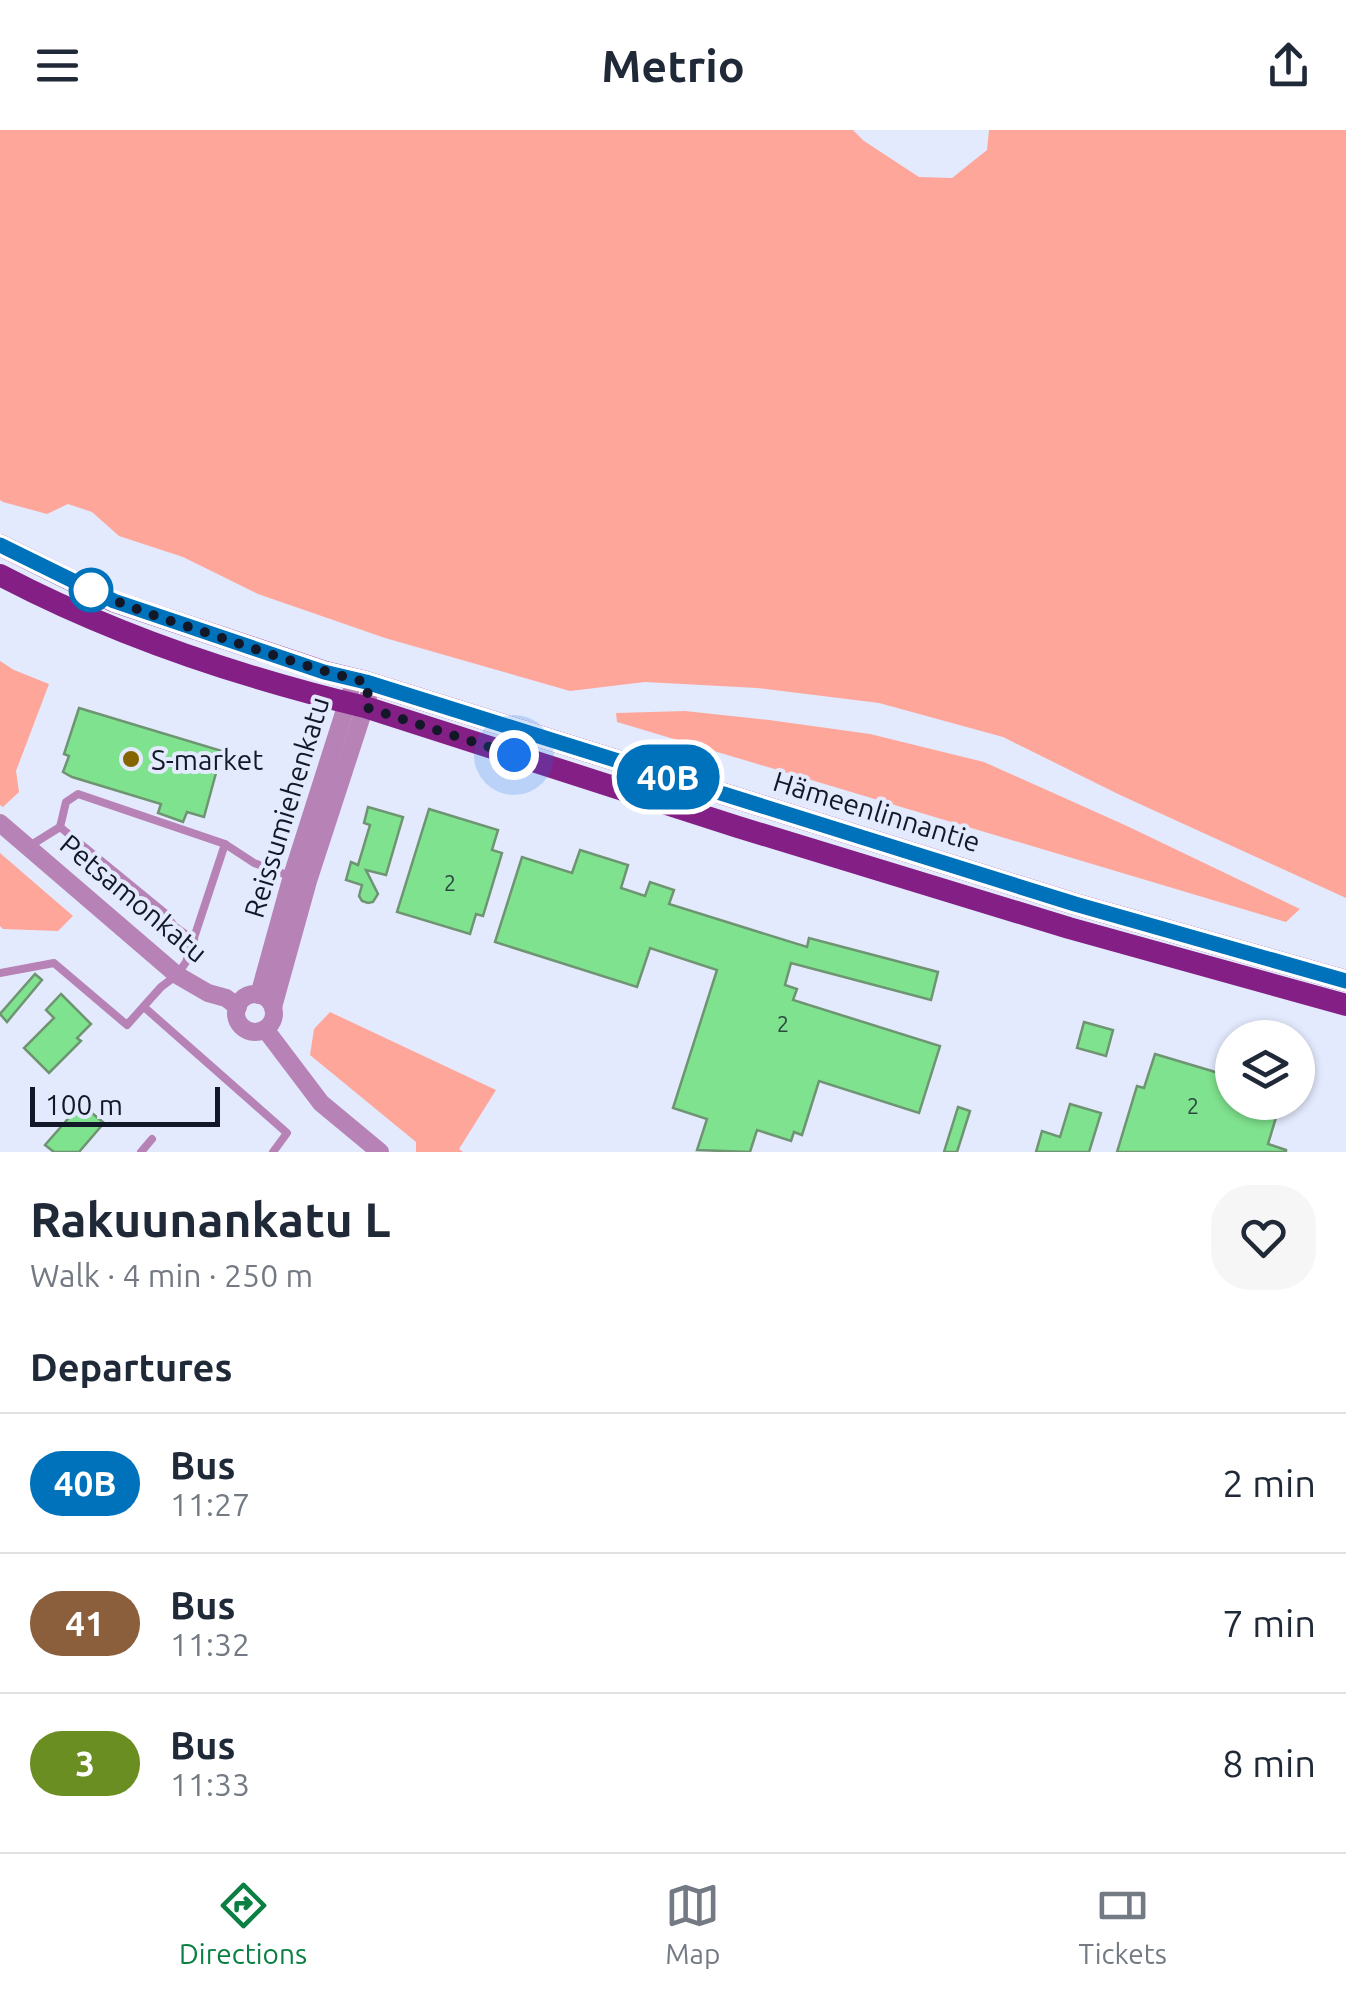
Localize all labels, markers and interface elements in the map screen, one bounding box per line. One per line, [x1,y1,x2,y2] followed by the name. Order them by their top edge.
[30,38,85,93] icon: menu
[1261,38,1316,93] icon: share
[601,40,745,91] text: Metrio
[70,569,112,611] unlabelled marker
[238,693,334,921] street label: Reissumiehenkatu
[489,730,539,780] your location
[151,744,263,775] place label: S-market
[610,744,726,810] line badge: 40B
[120,748,142,770] marker: S-market
[637,757,699,797] text: 40B
[770,765,984,857] street label: Hämeenlinnantie
[55,828,213,968] street label: Petsamonkatu
[444,870,456,895] house number: 2
[777,1011,789,1036] house number: 2
[1215,1020,1315,1120] map controls
[1215,1020,1315,1120] button: layers
[30,1082,220,1126] scale bar
[45,1089,123,1120] text: 100 m
[1187,1093,1199,1118] house number: 2
[1211,1185,1316,1290] button: heart
[30,1192,391,1246] text: Rakuunankatu L
[30,1257,313,1293] text: Walk · 4 min · 250 m
[30,1346,232,1388] text: Departures
[170,1444,235,1486] text: Bus
[1222,1462,1316,1504] text: 2 min
[54,1463,116,1503] text: 40B
[170,1486,250,1522] text: 11:27
[170,1584,235,1626] text: Bus
[1222,1602,1316,1644] text: 7 min
[65,1603,105,1643] text: 41
[170,1626,250,1662] text: 11:32
[170,1724,235,1766] text: Bus
[1222,1742,1316,1784] text: 8 min
[75,1743,95,1783] text: 3
[170,1766,250,1802] text: 11:33
[179,1878,307,1969] tab: Directions
[665,1878,720,1969] tab: Map
[1079,1878,1167,1969] tab: Tickets

